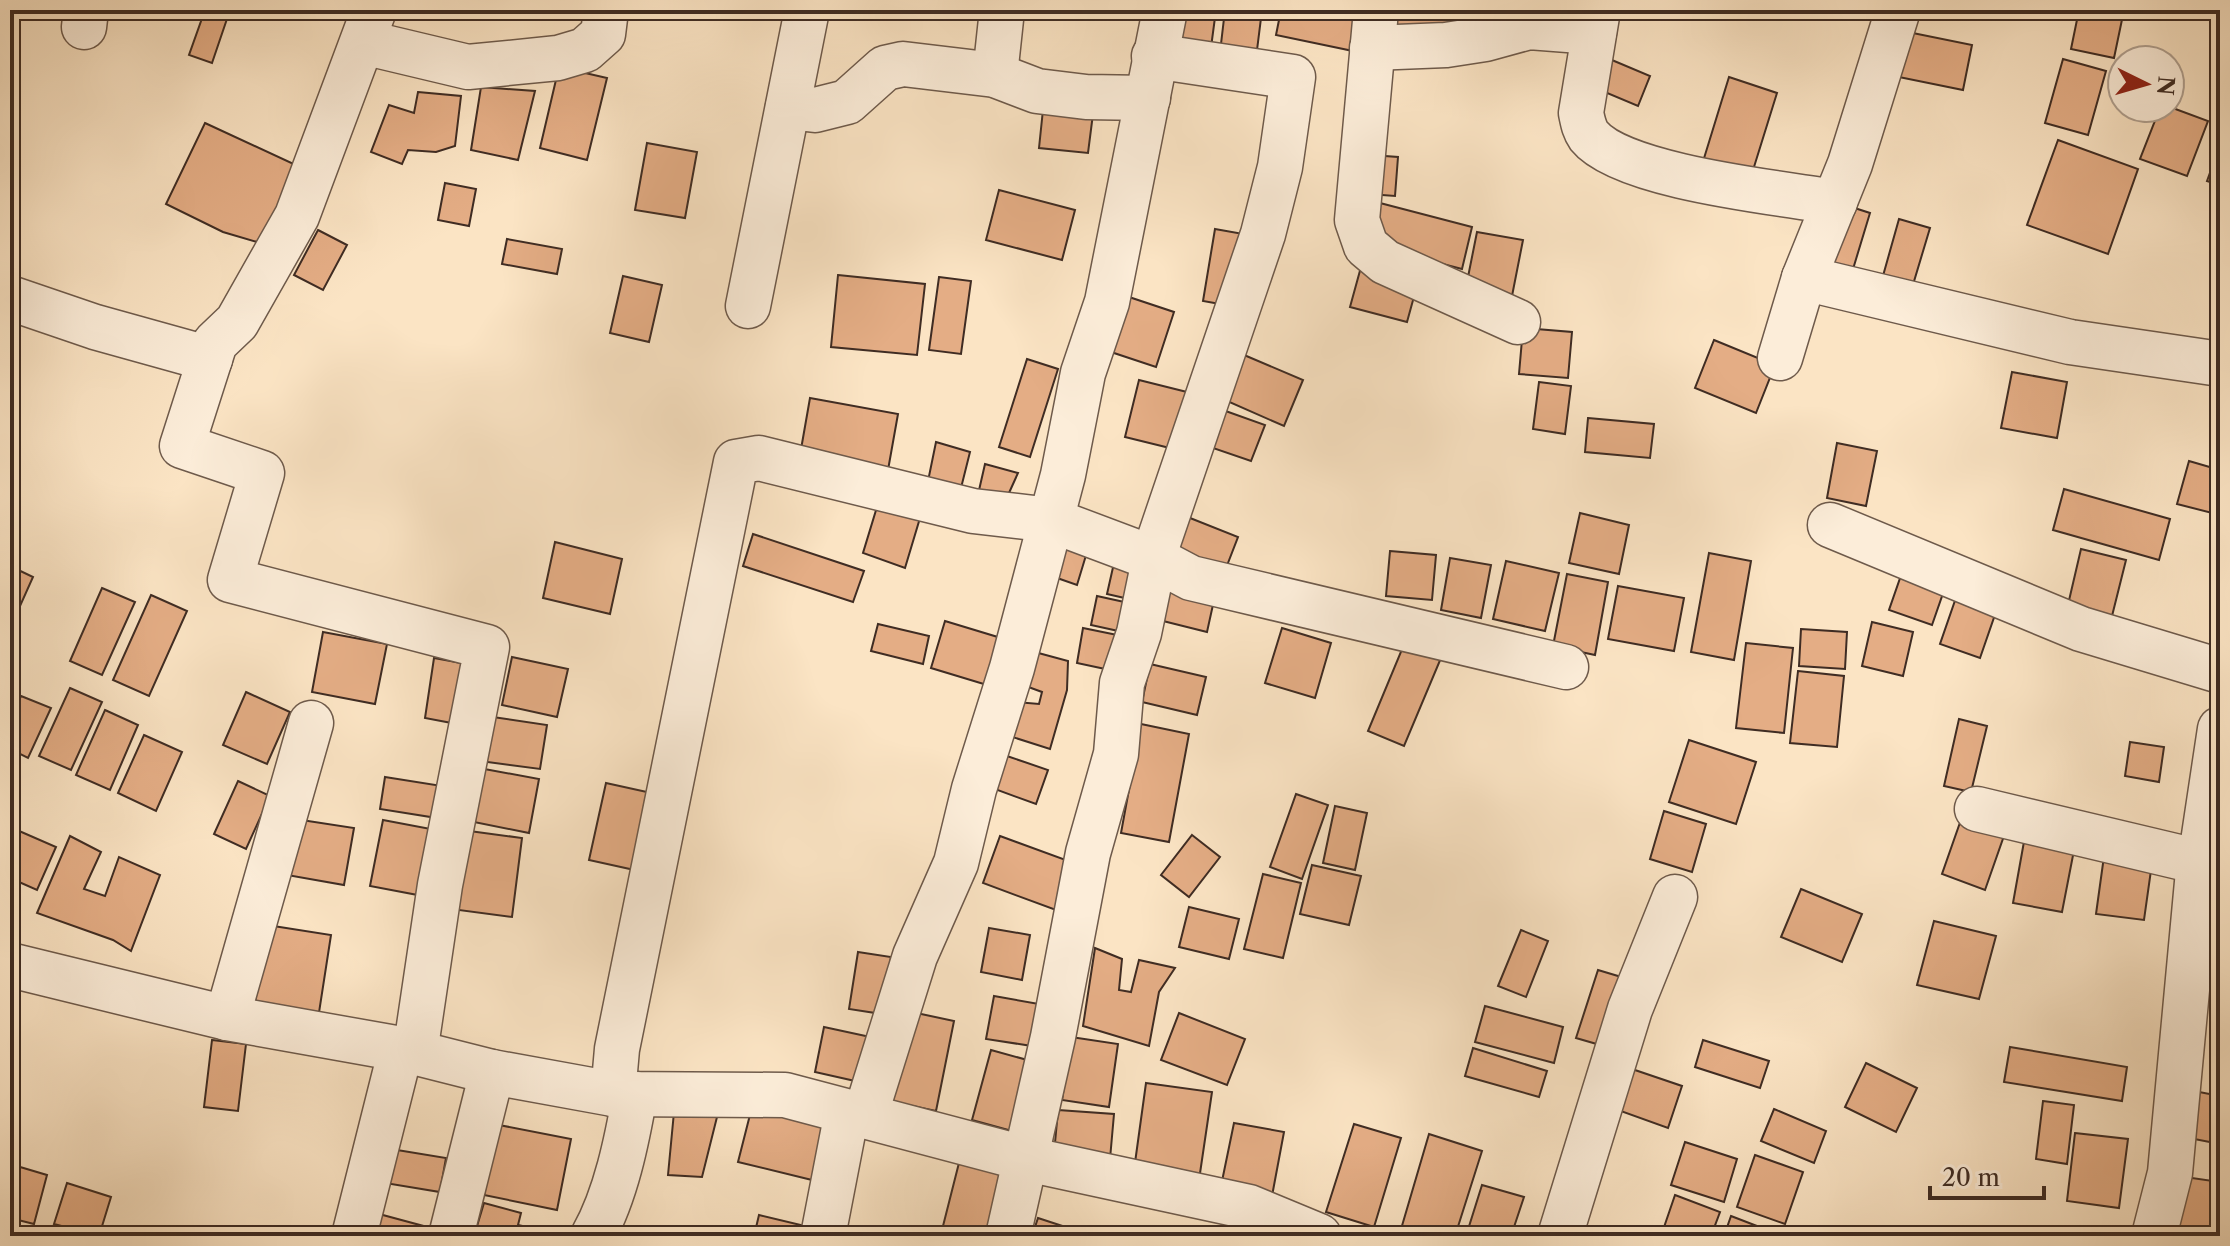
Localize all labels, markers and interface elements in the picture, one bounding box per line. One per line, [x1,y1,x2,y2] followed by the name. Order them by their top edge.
[2106,44,2186,124] north arrow
[2151,75,2180,96] text: N
[1930,1150,2044,1200] scale bar
[1942,1163,2000,1192] text: 20 m

